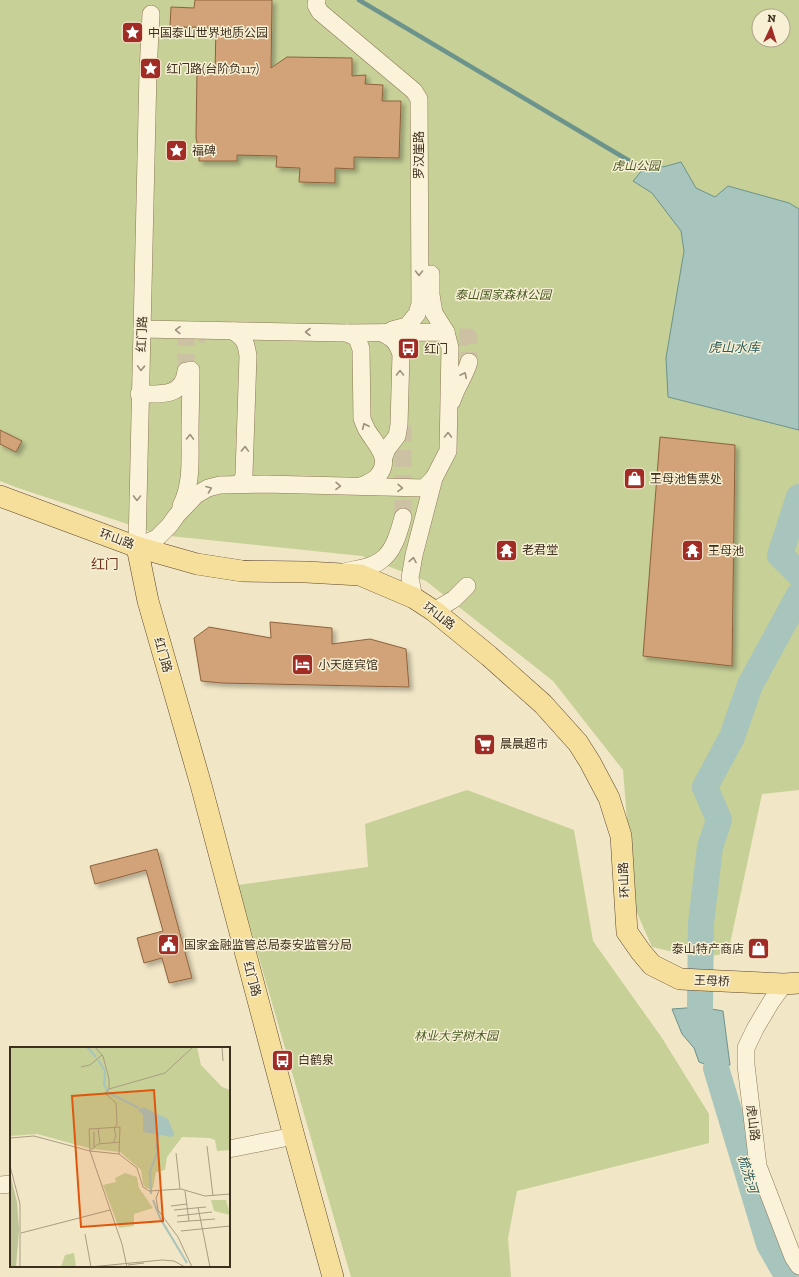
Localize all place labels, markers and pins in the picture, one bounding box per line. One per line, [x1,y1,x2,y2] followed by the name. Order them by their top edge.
[119,20,145,46] place icon: 中国泰山世界地质公园
[148,26,268,40] place label: 中国泰山世界地质公园
[138,56,164,82] place icon: 红门路(台阶负117)
[166,62,259,76] place label: 红门路(台阶负117)
[163,138,189,164] place icon: 福碑
[192,144,216,158] place label: 福碑
[395,336,421,362] bus stop icon: 红门
[424,342,448,356] place label: 红门
[622,466,648,492] shop icon: 王母池售票处
[650,472,722,486] place label: 王母池售票处
[494,537,520,563] temple icon: 老君堂
[679,538,705,564] temple icon: 王母池
[522,543,558,557] place label: 老君堂
[708,544,744,558] place label: 王母池
[290,652,316,678] hotel icon: 小天庭宾馆
[318,658,378,672] place label: 小天庭宾馆
[471,731,497,757] supermarket icon: 晨晨超市
[500,737,548,751] place label: 晨晨超市
[155,932,181,958] public building icon: 国家金融监管总局泰安监管分局
[746,936,772,962] shop icon: 泰山特产商店
[184,938,352,952] place label: 国家金融监管总局泰安监管分局
[672,942,744,956] place label: 泰山特产商店
[270,1047,296,1073] bus stop icon: 白鹤泉
[298,1053,334,1067] place label: 白鹤泉

